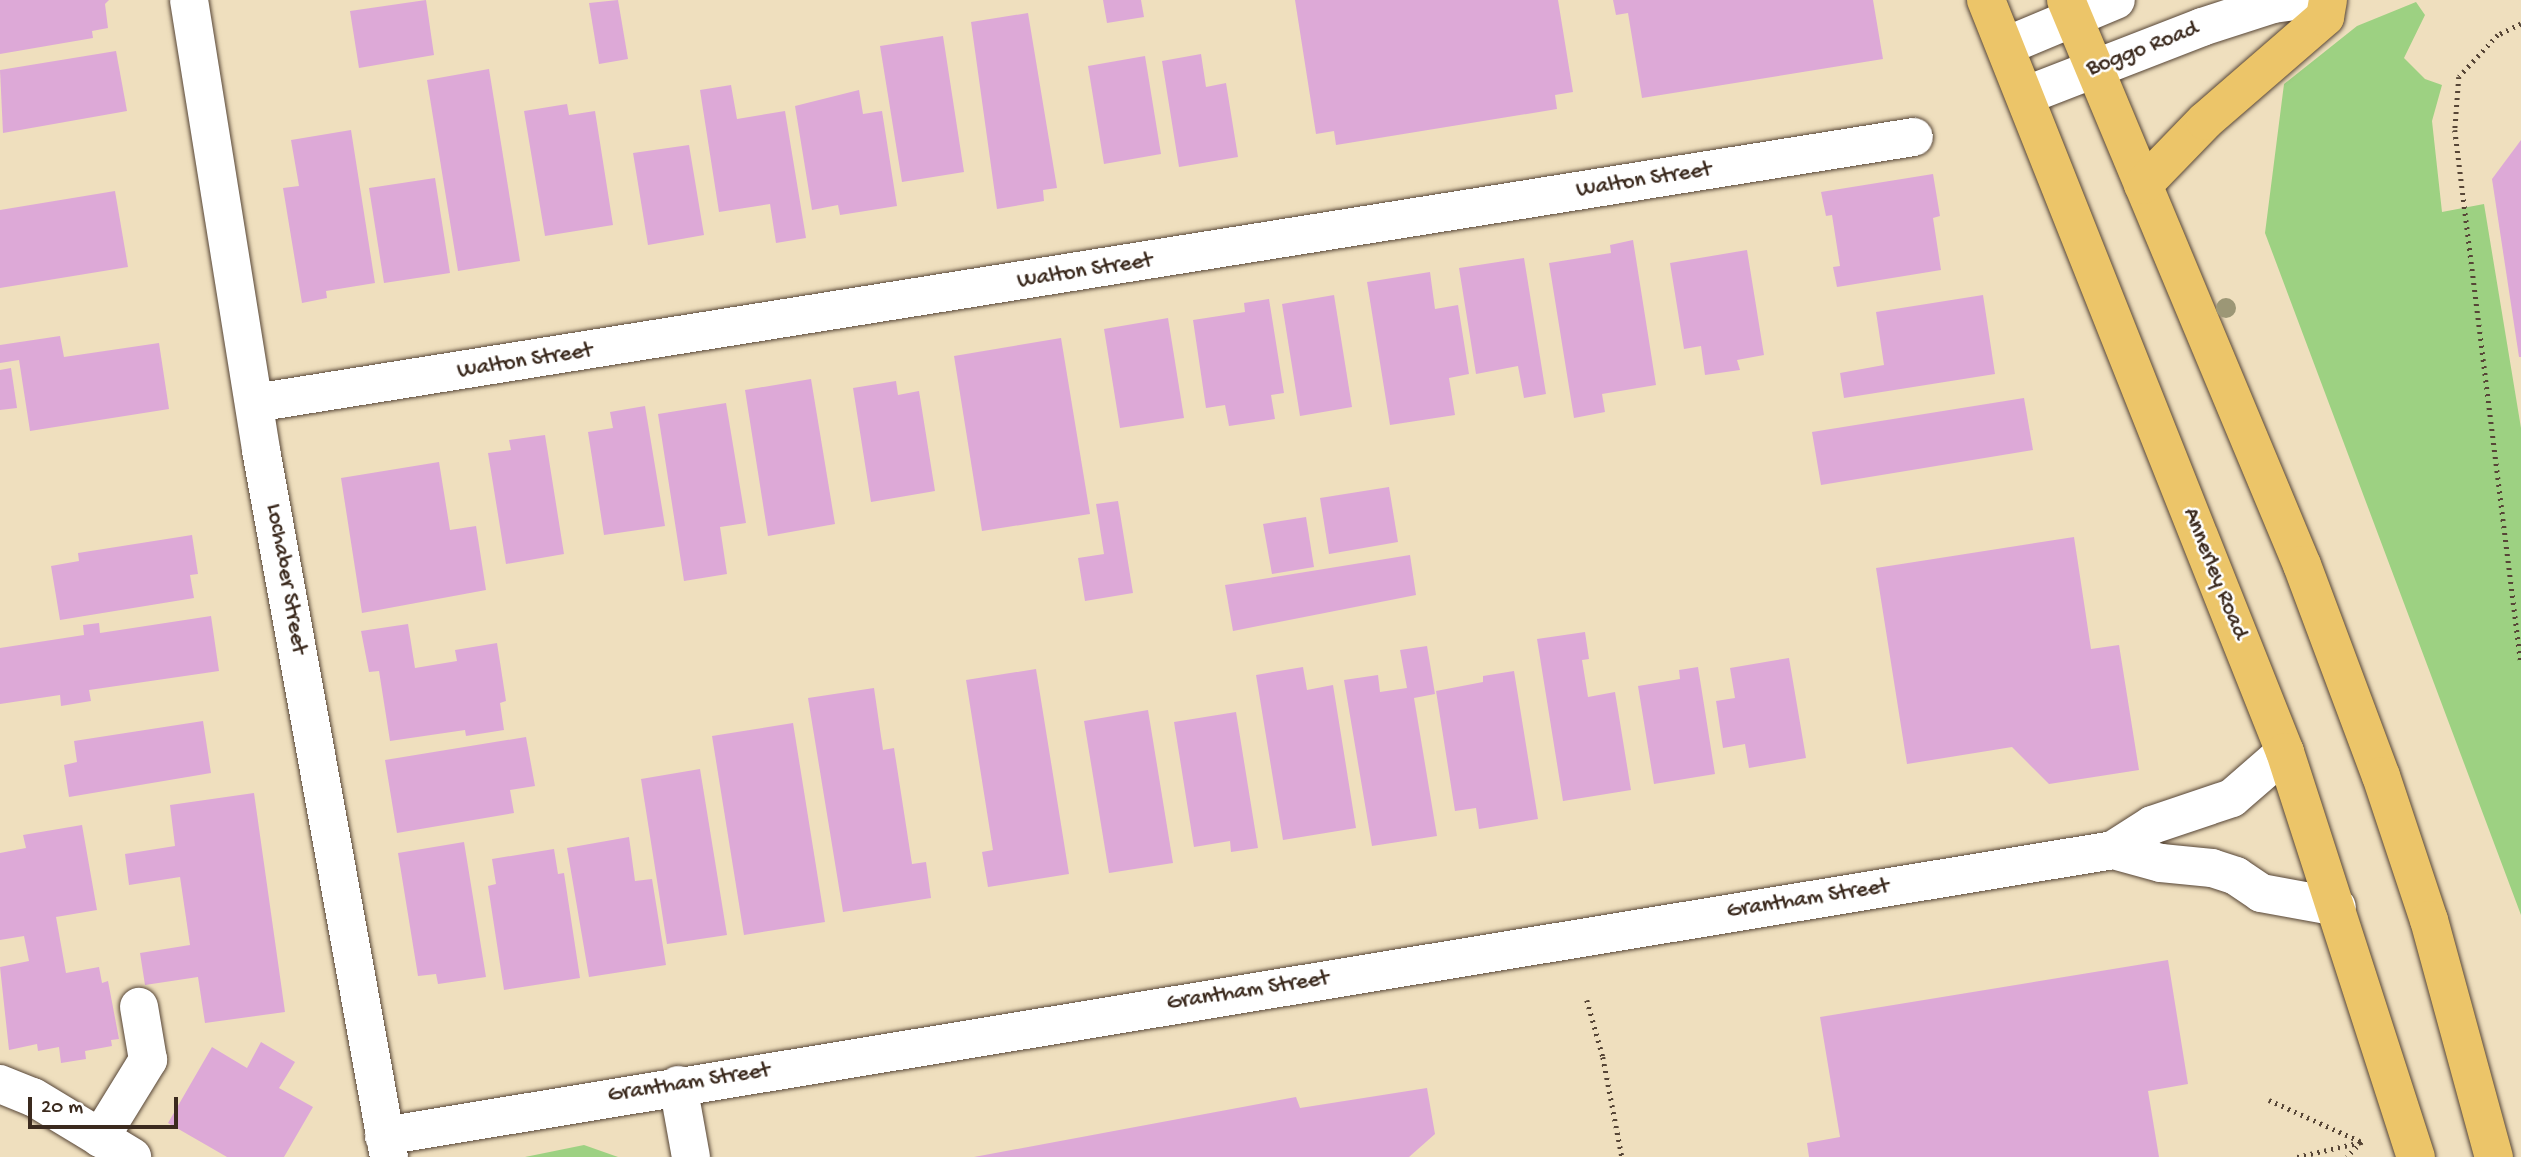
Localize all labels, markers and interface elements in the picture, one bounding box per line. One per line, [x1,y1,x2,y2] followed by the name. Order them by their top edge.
[2083,16,2203,84] street label: Boggo Road
[1574,157,1714,205] street label: Walton Street
[1015,248,1155,296] street label: Walton Street
[455,338,595,386] street label: Walton Street
[258,502,312,656] street label: Lochaber Street
[2175,504,2253,644] street label: Annerley Road
[1725,874,1891,926] street label: Grantham Street
[1165,966,1331,1018] street label: Grantham Street
[606,1058,772,1110] street label: Grantham Street
[32,1084,182,1128] scale bar
[41,1096,83,1121] text: 20 m

